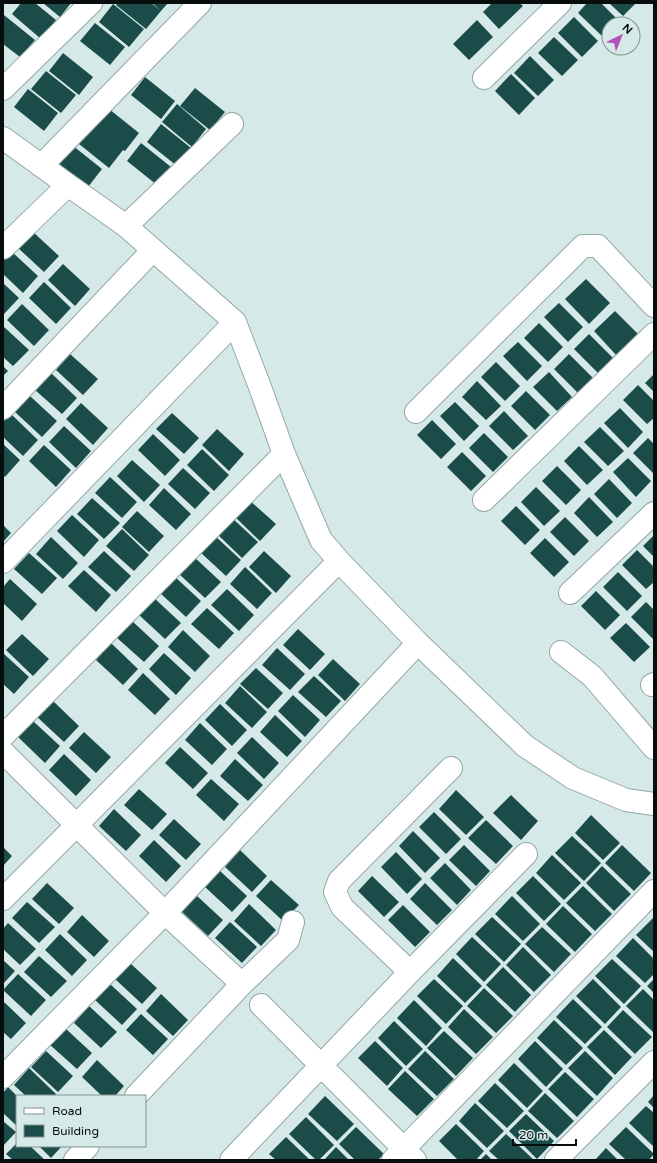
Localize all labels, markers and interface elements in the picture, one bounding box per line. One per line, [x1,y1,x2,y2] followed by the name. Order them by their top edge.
[601,16,641,56] north arrow
[620,21,635,37] text: N
[16,1095,146,1147] legend
[52,1104,82,1118] text: Road
[513,1121,576,1147] scale bar
[52,1124,99,1138] text: Building
[519,1128,548,1142] text: 20 m

